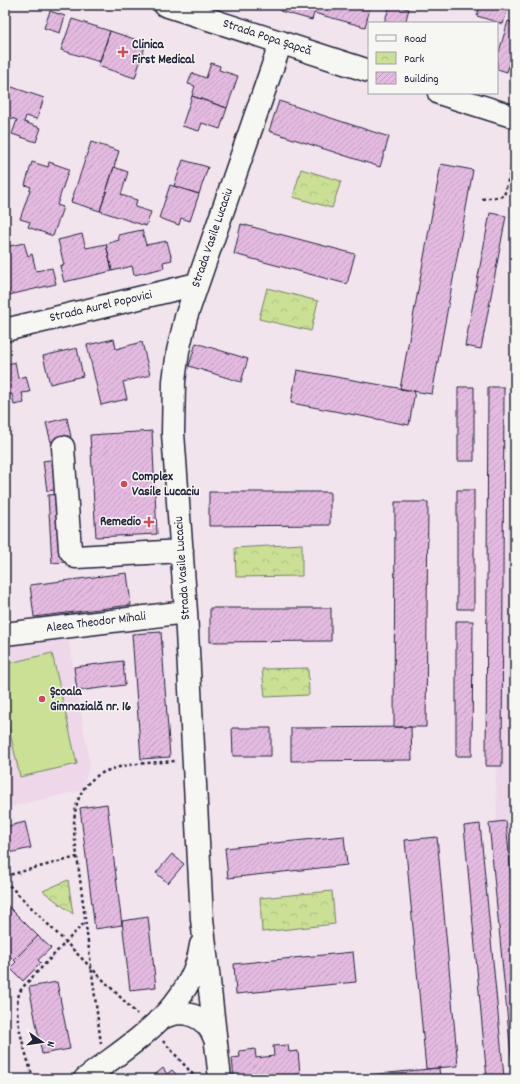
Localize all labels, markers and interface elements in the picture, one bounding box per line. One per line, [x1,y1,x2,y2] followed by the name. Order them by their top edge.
[220,15,314,61] street label: Strada Popa Șapcă
[368,22,498,94] legend
[404,31,426,48] text: Road
[132,36,195,70] place label: Clinica First Medical
[117,46,129,58] marker: Clinica First Medical
[404,51,425,68] text: Park
[404,71,439,88] text: Building
[187,186,239,290] street label: Strada Vasile Lucaciu
[48,286,155,328] street label: Strada Aurel Popovici
[132,468,200,502] place label: Complex Vasile Lucaciu
[119,479,129,489] marker: Complex Vasile Lucaciu
[100,513,141,532] place label: Remedio
[170,515,196,621] street label: Strada Vasile Lucaciu
[144,517,154,527] marker: Remedio
[45,607,148,639] street label: Aleea Theodor Mihali
[50,683,132,717] place label: Școala Gimnazială nr. 16
[37,694,47,704] marker: Școala Gimnazială nr. 16
[22,1022,62,1062] north arrow
[41,1039,58,1049] text: N

